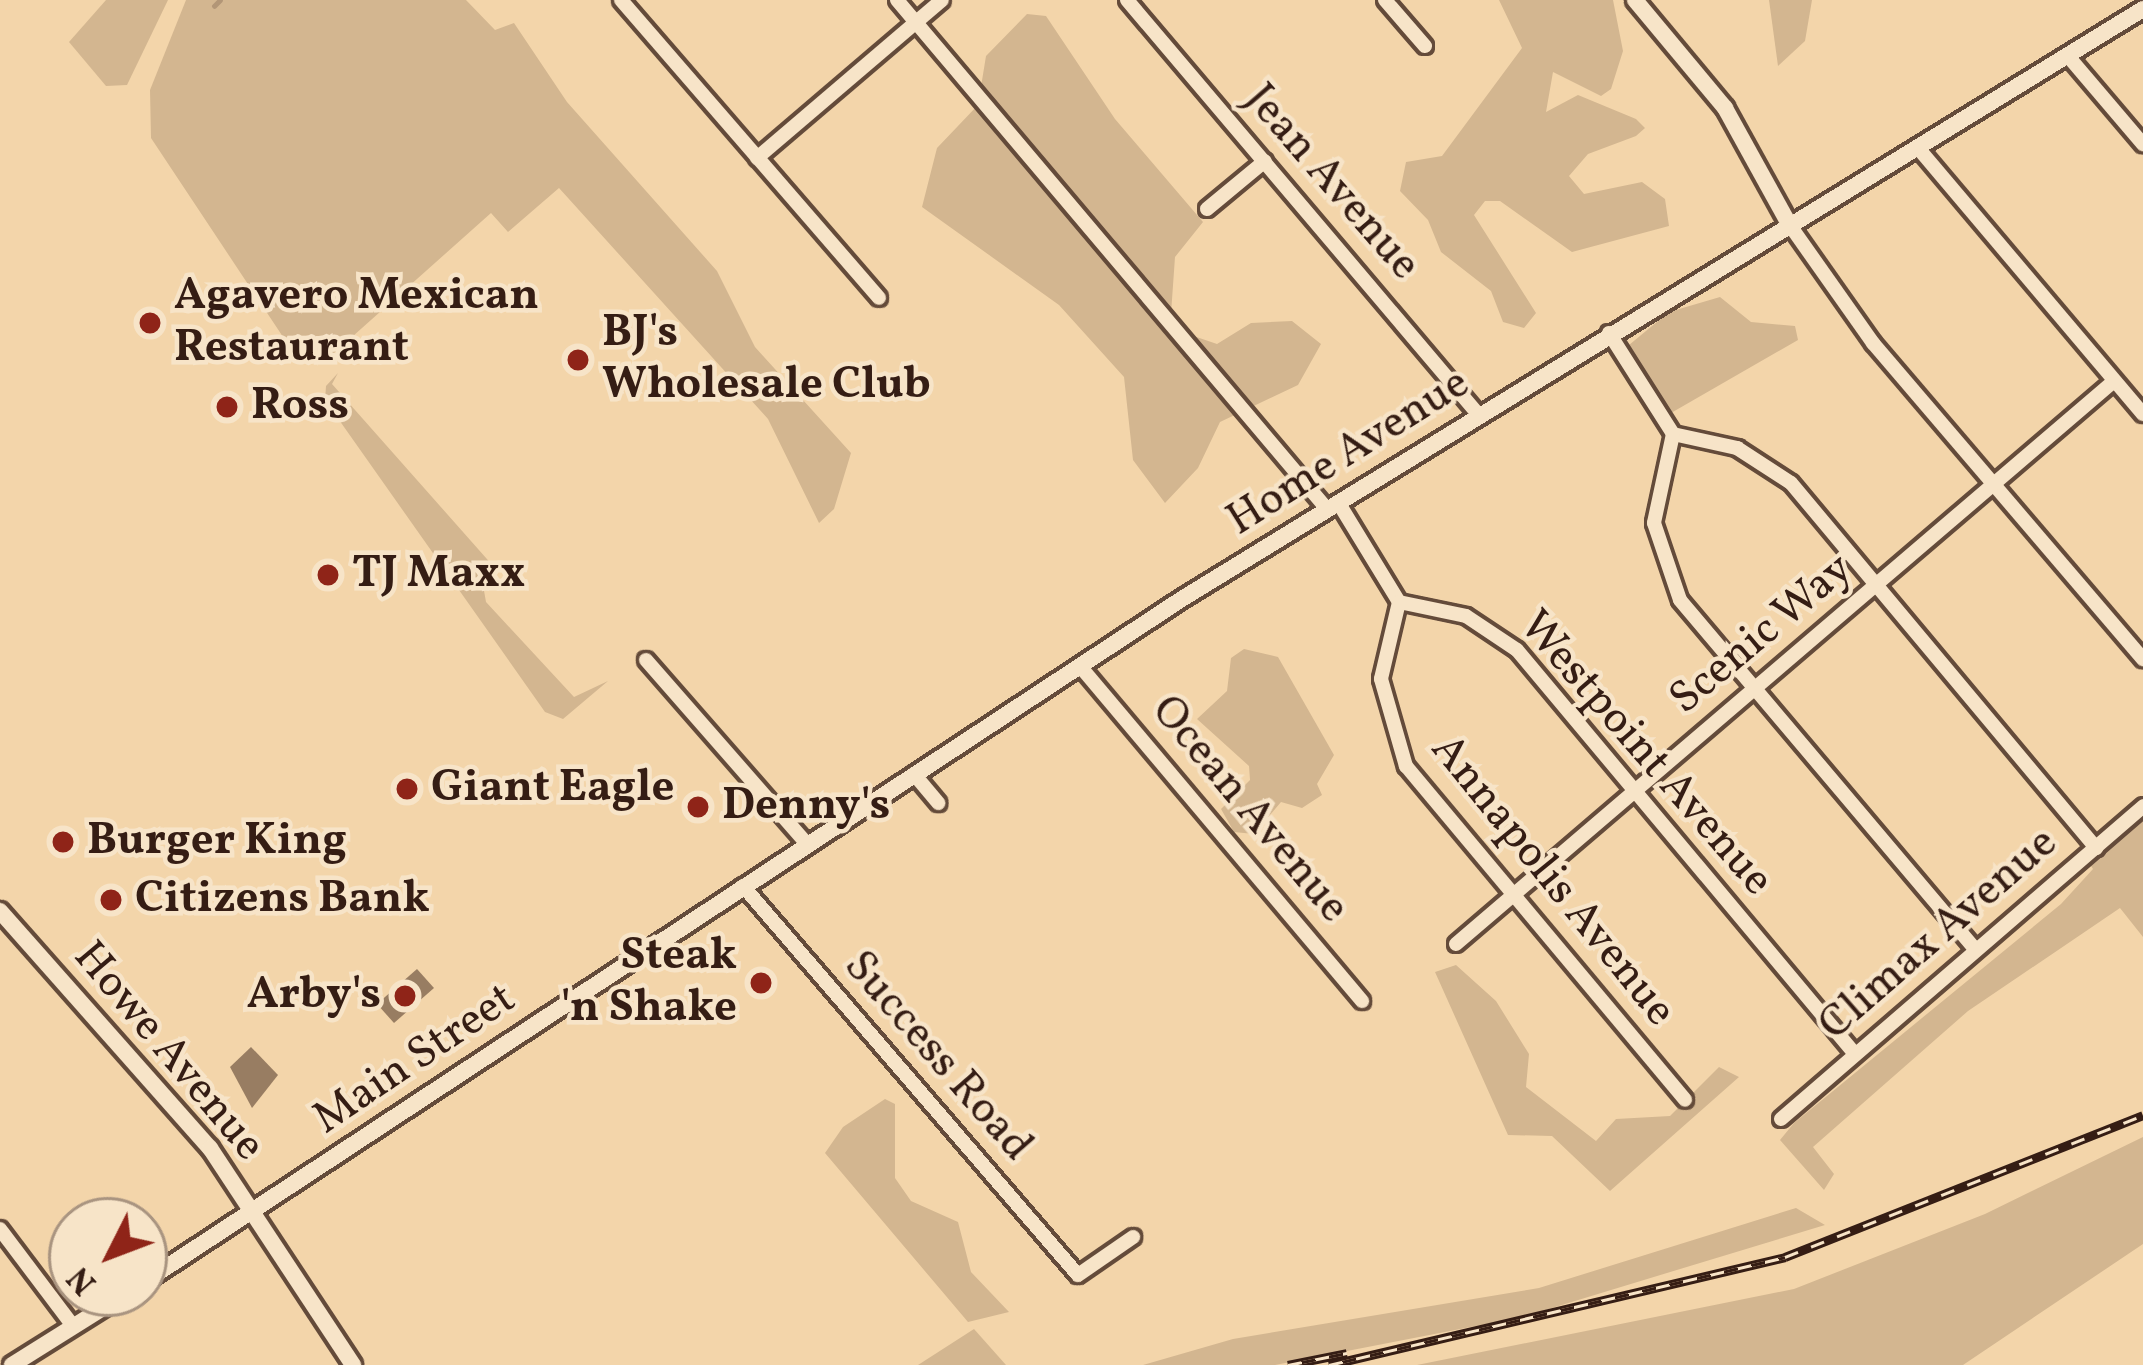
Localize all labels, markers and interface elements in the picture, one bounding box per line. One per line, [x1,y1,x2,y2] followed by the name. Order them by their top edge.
[1231,74,1431,292] street label: Jean Avenue
[174,270,539,376] place label: Agavero Mexican Restaurant
[602,307,931,413] place label: BJ's Wholesale Club
[137,310,163,336] marker: Agavero Mexican Restaurant
[565,347,591,373] marker: BJ's Wholesale Club
[1218,357,1480,549] street label: Home Avenue
[251,380,349,434] place label: Ross
[214,394,240,420] marker: Ross
[1659,543,1865,727] street label: Scenic Way
[352,548,526,602] place label: TJ Maxx
[315,562,341,588] marker: TJ Maxx
[1507,600,1783,908] street label: Westpoint Avenue
[1138,685,1360,935] street label: Ocean Avenue
[1418,724,1686,1038] street label: Annapolis Avenue
[431,762,675,816] place label: Giant Eagle
[394,776,420,802] marker: Giant Eagle
[722,780,890,834] place label: Denny's
[685,794,711,820] marker: Denny's
[87,815,347,869] place label: Burger King
[1809,817,2069,1053] street label: Climax Avenue
[50,829,76,855] marker: Burger King
[135,873,430,927] place label: Citizens Bank
[98,887,124,913] marker: Citizens Bank
[560,930,737,1036] place label: Steak 'n Shake
[61,932,275,1172] street label: Howe Avenue
[831,941,1043,1173] street label: Success Road
[247,969,381,1023] place label: Arby's
[748,970,774,996] marker: Steak 'n Shake
[304,973,526,1147] street label: Main Street
[392,983,418,1009] marker: Arby's
[48,1197,168,1317] north arrow
[58,1255,109,1303] text: N

